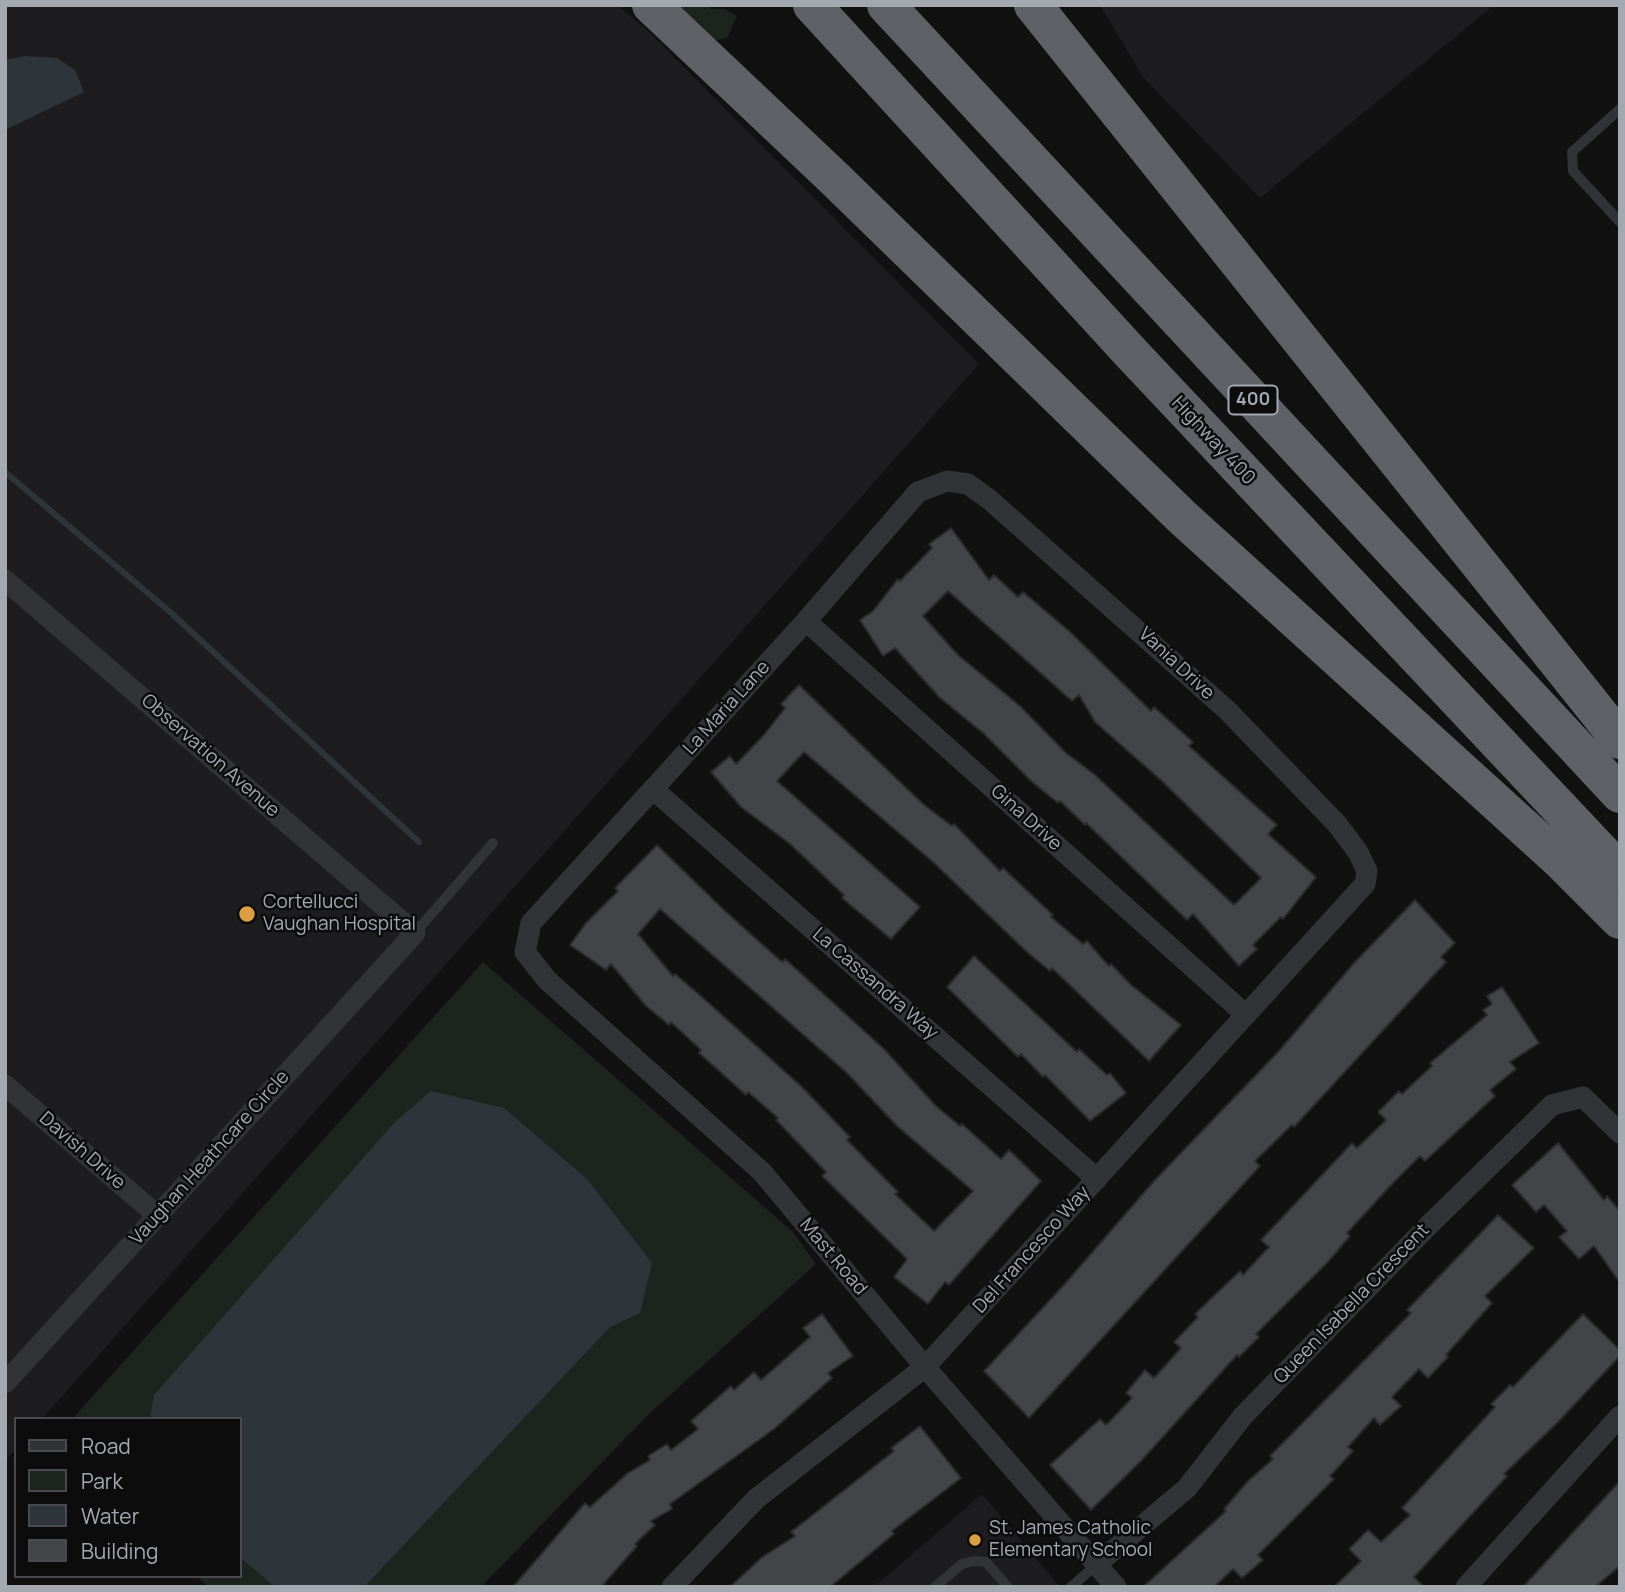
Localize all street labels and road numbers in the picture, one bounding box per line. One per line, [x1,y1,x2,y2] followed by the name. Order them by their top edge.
[1228,386,1278,414] road number: 400
[1166,392,1260,490] street label: Highway 400
[1133,623,1219,705] street label: Vania Drive
[679,656,775,760] street label: La Maria Lane
[136,690,284,822] street label: Observation Avenue
[986,780,1066,856] street label: Gina Drive
[808,923,942,1045] street label: La Cassandra Way
[126,1066,294,1250] street label: Vaughan Heathcare Circle
[34,1107,130,1195] street label: Davish Drive
[969,1182,1095,1318] street label: Del Francesco Way
[794,1214,872,1300] street label: Mast Road
[1270,1219,1434,1389] street label: Queen Isabella Crescent

